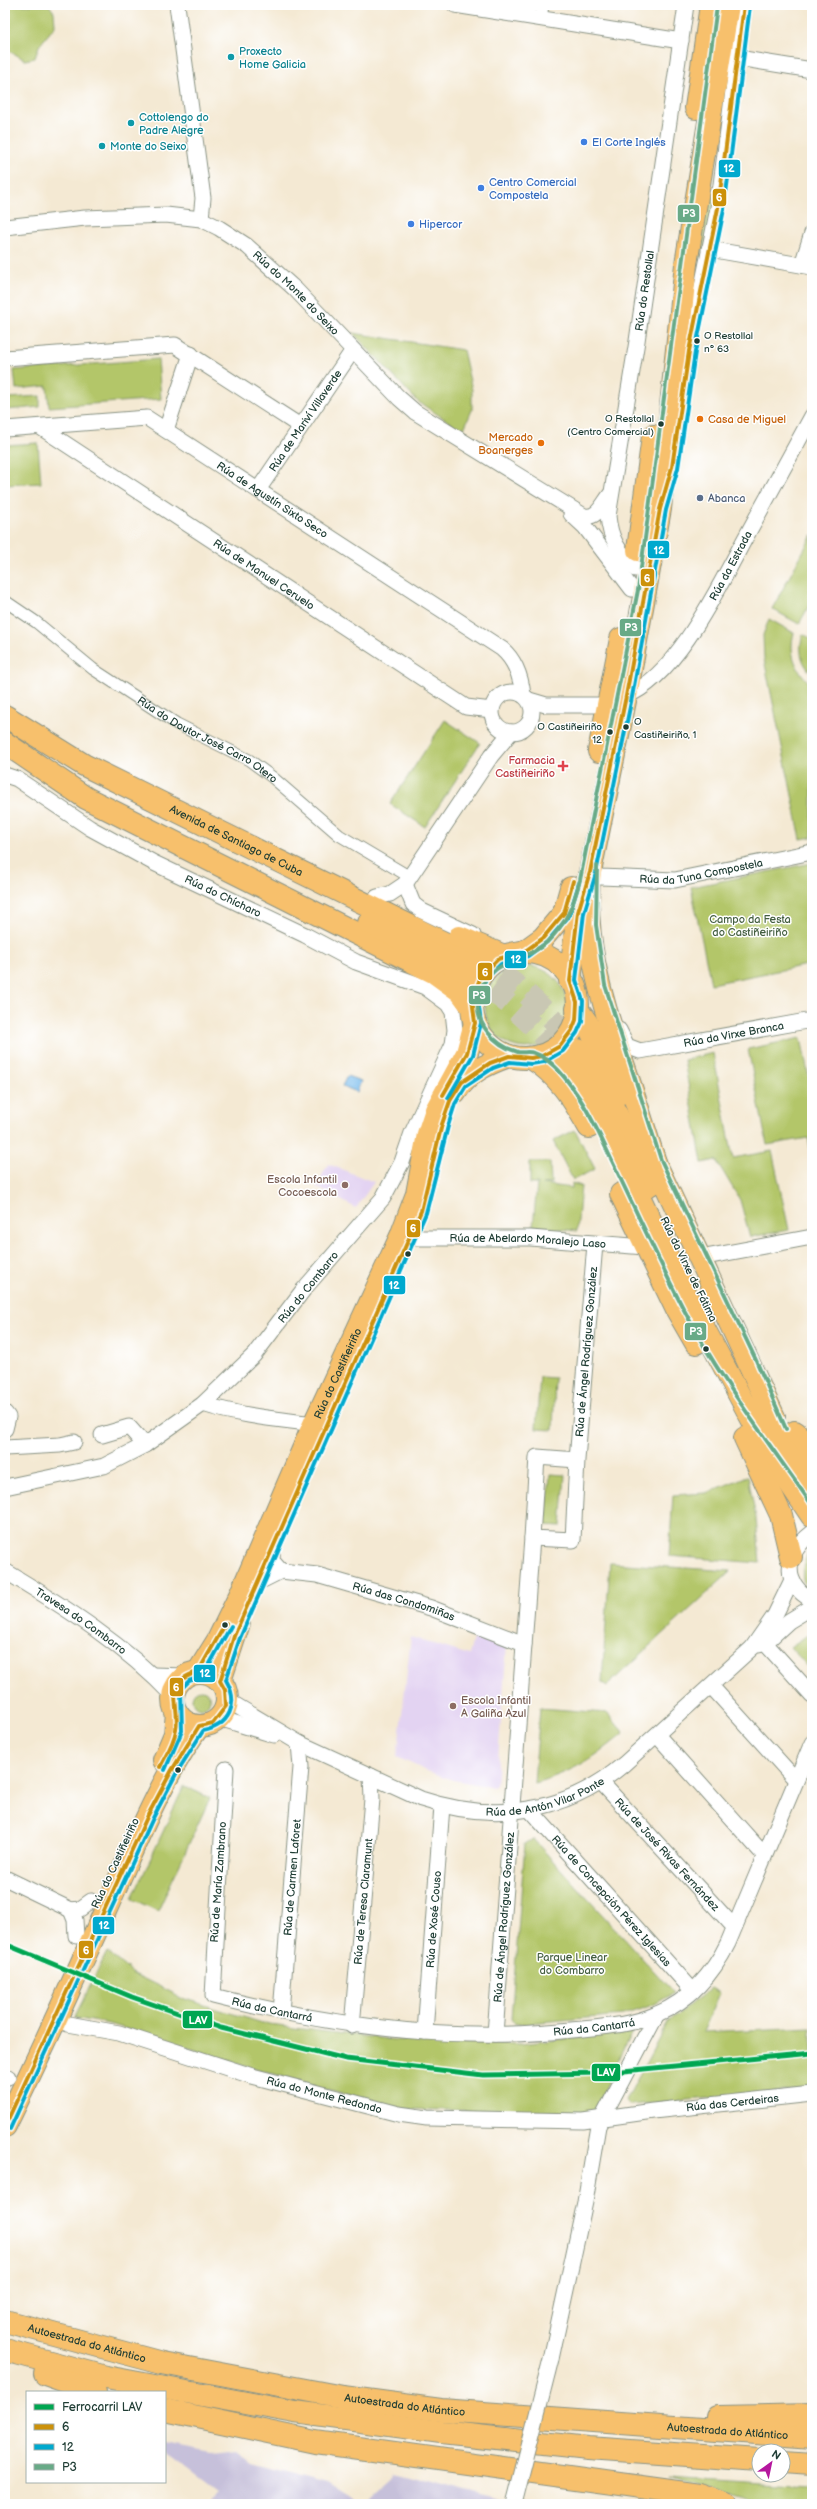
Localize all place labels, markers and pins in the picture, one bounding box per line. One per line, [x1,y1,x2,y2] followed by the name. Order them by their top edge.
[239,45,306,71] place label: Proxecto Home Galicia
[226,52,236,62] marker: Proxecto Home Galicia
[139,111,209,137] place label: Cottolengo do Padre Alegre
[126,118,136,128] marker: Cottolengo do Padre Alegre
[592,136,666,149] place label: El Corte Inglés
[579,137,589,147] marker: El Corte Inglés
[110,140,187,153] place label: Monte do Seixo
[97,141,107,151] marker: Monte do Seixo
[489,176,576,202] place label: Centro Comercial Compostela
[476,183,486,193] marker: Centro Comercial Compostela
[419,218,463,231] place label: Hipercor
[406,219,416,229] marker: Hipercor
[704,330,753,355] place label: O Restollal n° 63
[692,336,702,346] marker: O Restollal n° 63
[567,413,654,438] place label: O Restollal (Centro Comercial)
[708,413,786,426] place label: Casa de Miguel
[695,414,705,424] marker: Casa de Miguel
[656,419,666,429] marker: O Restollal (Centro Comercial)
[478,431,534,457] place label: Mercado Boanerges
[536,438,546,448] marker: Mercado Boanerges
[708,492,745,505] place label: Abanca
[695,493,705,503] marker: Abanca
[634,716,696,741] place label: O Castiñeiriño, 1
[537,721,602,746] place label: O Castiñeiriño 12
[621,722,631,732] marker: O Castiñeiriño, 1
[605,727,615,737] marker: O Castiñeiriño 12
[495,754,555,780] place label: Farmacia Castiñeiriño
[558,761,568,771] marker: Farmacia Castiñeiriño
[267,1173,337,1199] place label: Escola Infantil Cocoescola
[340,1180,350,1190] marker: Escola Infantil Cocoescola
[403,1249,413,1259] unlabelled marker
[701,1344,711,1354] unlabelled marker
[220,1620,230,1630] unlabelled marker
[461,1694,531,1720] place label: Escola Infantil A Galiña Azul
[448,1701,458,1711] marker: Escola Infantil A Galiña Azul
[173,1765,183,1775] unlabelled marker

